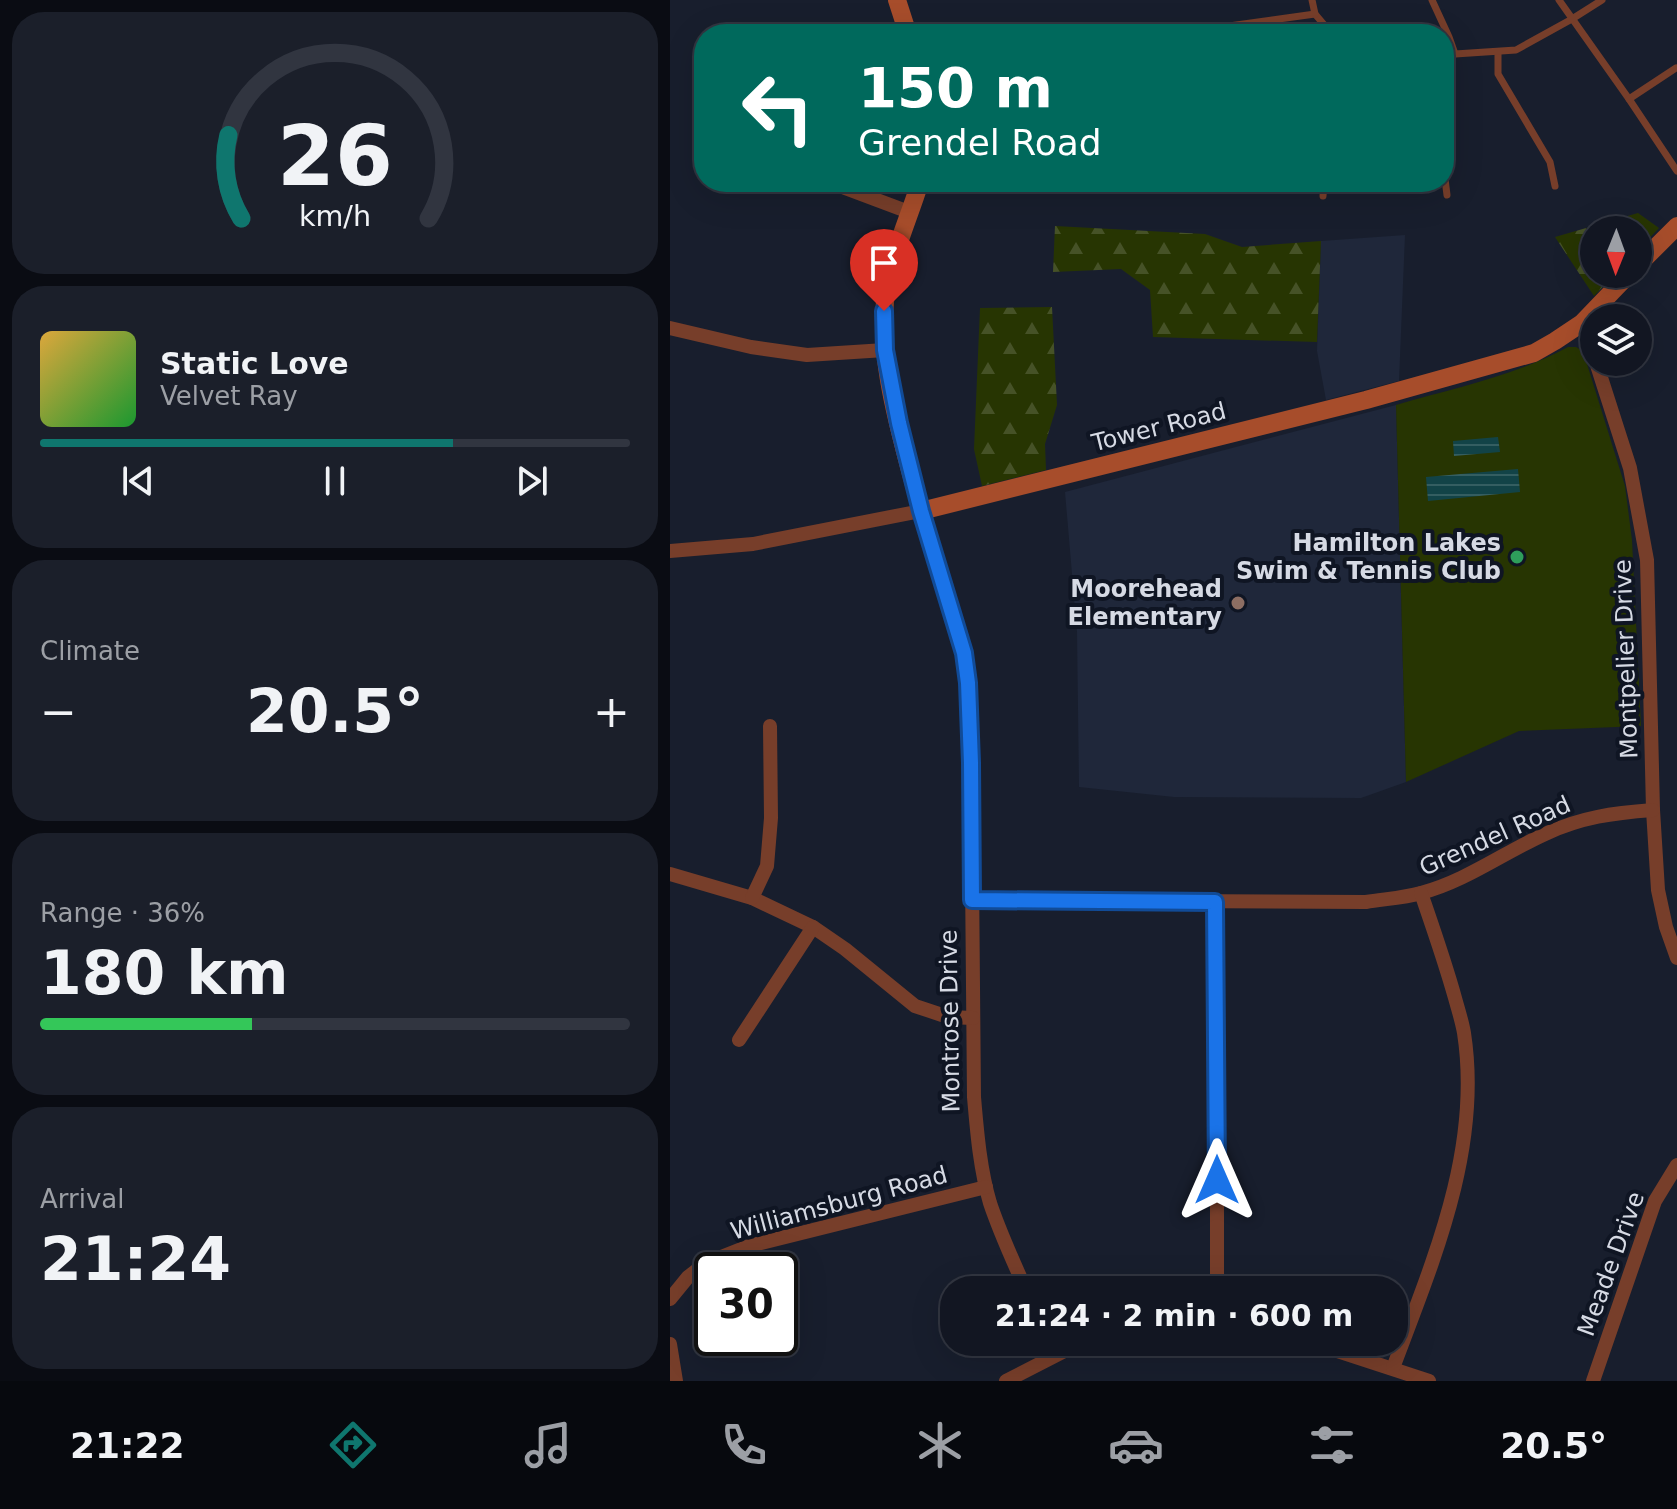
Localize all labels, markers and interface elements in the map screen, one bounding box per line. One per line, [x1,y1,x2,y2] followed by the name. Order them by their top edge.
[858,55,1053,120] text: 150 m
[726,56,830,160] icon: left
[277,107,393,204] text: 26
[858,122,1102,163] text: Grendel Road
[299,199,371,233] text: km/h
[1580,216,1652,288] north arrow
[1580,216,1652,376] map controls
[850,229,918,311] pin
[862,241,906,285] icon: arrive
[1580,304,1652,376] button: layers
[160,346,349,381] text: Static Love
[160,381,298,411] text: Velvet Ray
[1088,397,1229,457] street label: Tower Road
[116,459,160,503] icon: previous
[313,459,357,503] icon: pause
[510,459,554,503] icon: next
[1236,529,1501,585] place label: Hamilton Lakes Swim & Tennis Club
[1508,548,1526,566] marker: Hamilton Lakes Swim & Tennis Club
[1609,559,1643,759] street label: Montpelier Drive
[1068,575,1222,631] place label: Moorehead Elementary
[1229,594,1247,612] marker: Moorehead Elementary
[40,636,140,666] text: Climate
[246,676,424,746] text: 20.5°
[40,686,77,737] text: −
[593,686,630,737] text: +
[1415,790,1575,882] street label: Grendel Road
[40,898,205,928] text: Range · 36%
[934,929,966,1113] street label: Montrose Drive
[40,938,289,1008] text: 180 km
[1175,1138,1259,1222] position arrow
[727,1161,951,1245] street label: Williamsburg Road
[40,1184,124,1214] text: Arrival
[1572,1188,1650,1340] street label: Meade Drive
[40,1224,231,1294] text: 21:24
[694,1252,798,1356] speed limit sign: 30
[995,1298,1353,1333] text: 21:24 · 2 min · 600 m
[325,1417,381,1473] icon: directions
[520,1417,576,1473] icon: music
[716,1417,772,1473] icon: phone
[912,1417,968,1473] icon: climate
[1108,1417,1164,1473] icon: car
[1304,1417,1360,1473] icon: filters
[70,1425,185,1466] text: 21:22
[1500,1425,1607,1466] text: 20.5°

